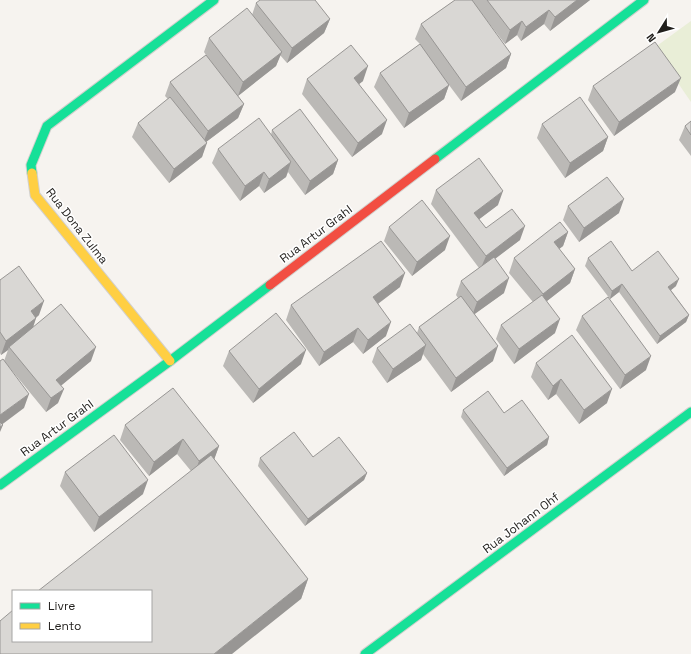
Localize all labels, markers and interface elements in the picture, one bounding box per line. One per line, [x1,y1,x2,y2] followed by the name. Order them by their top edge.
[639,12,679,52] north arrow
[643,31,659,45] text: N
[42,185,112,267] street label: Rua Dona Zulma
[277,202,355,266] street label: Rua Artur Grahl
[17,396,97,460] street label: Rua Artur Grahl
[480,489,562,557] street label: Rua Johann Ohf
[12,590,152,642] legend
[48,598,75,614] text: Livre
[48,618,82,634] text: Lento

